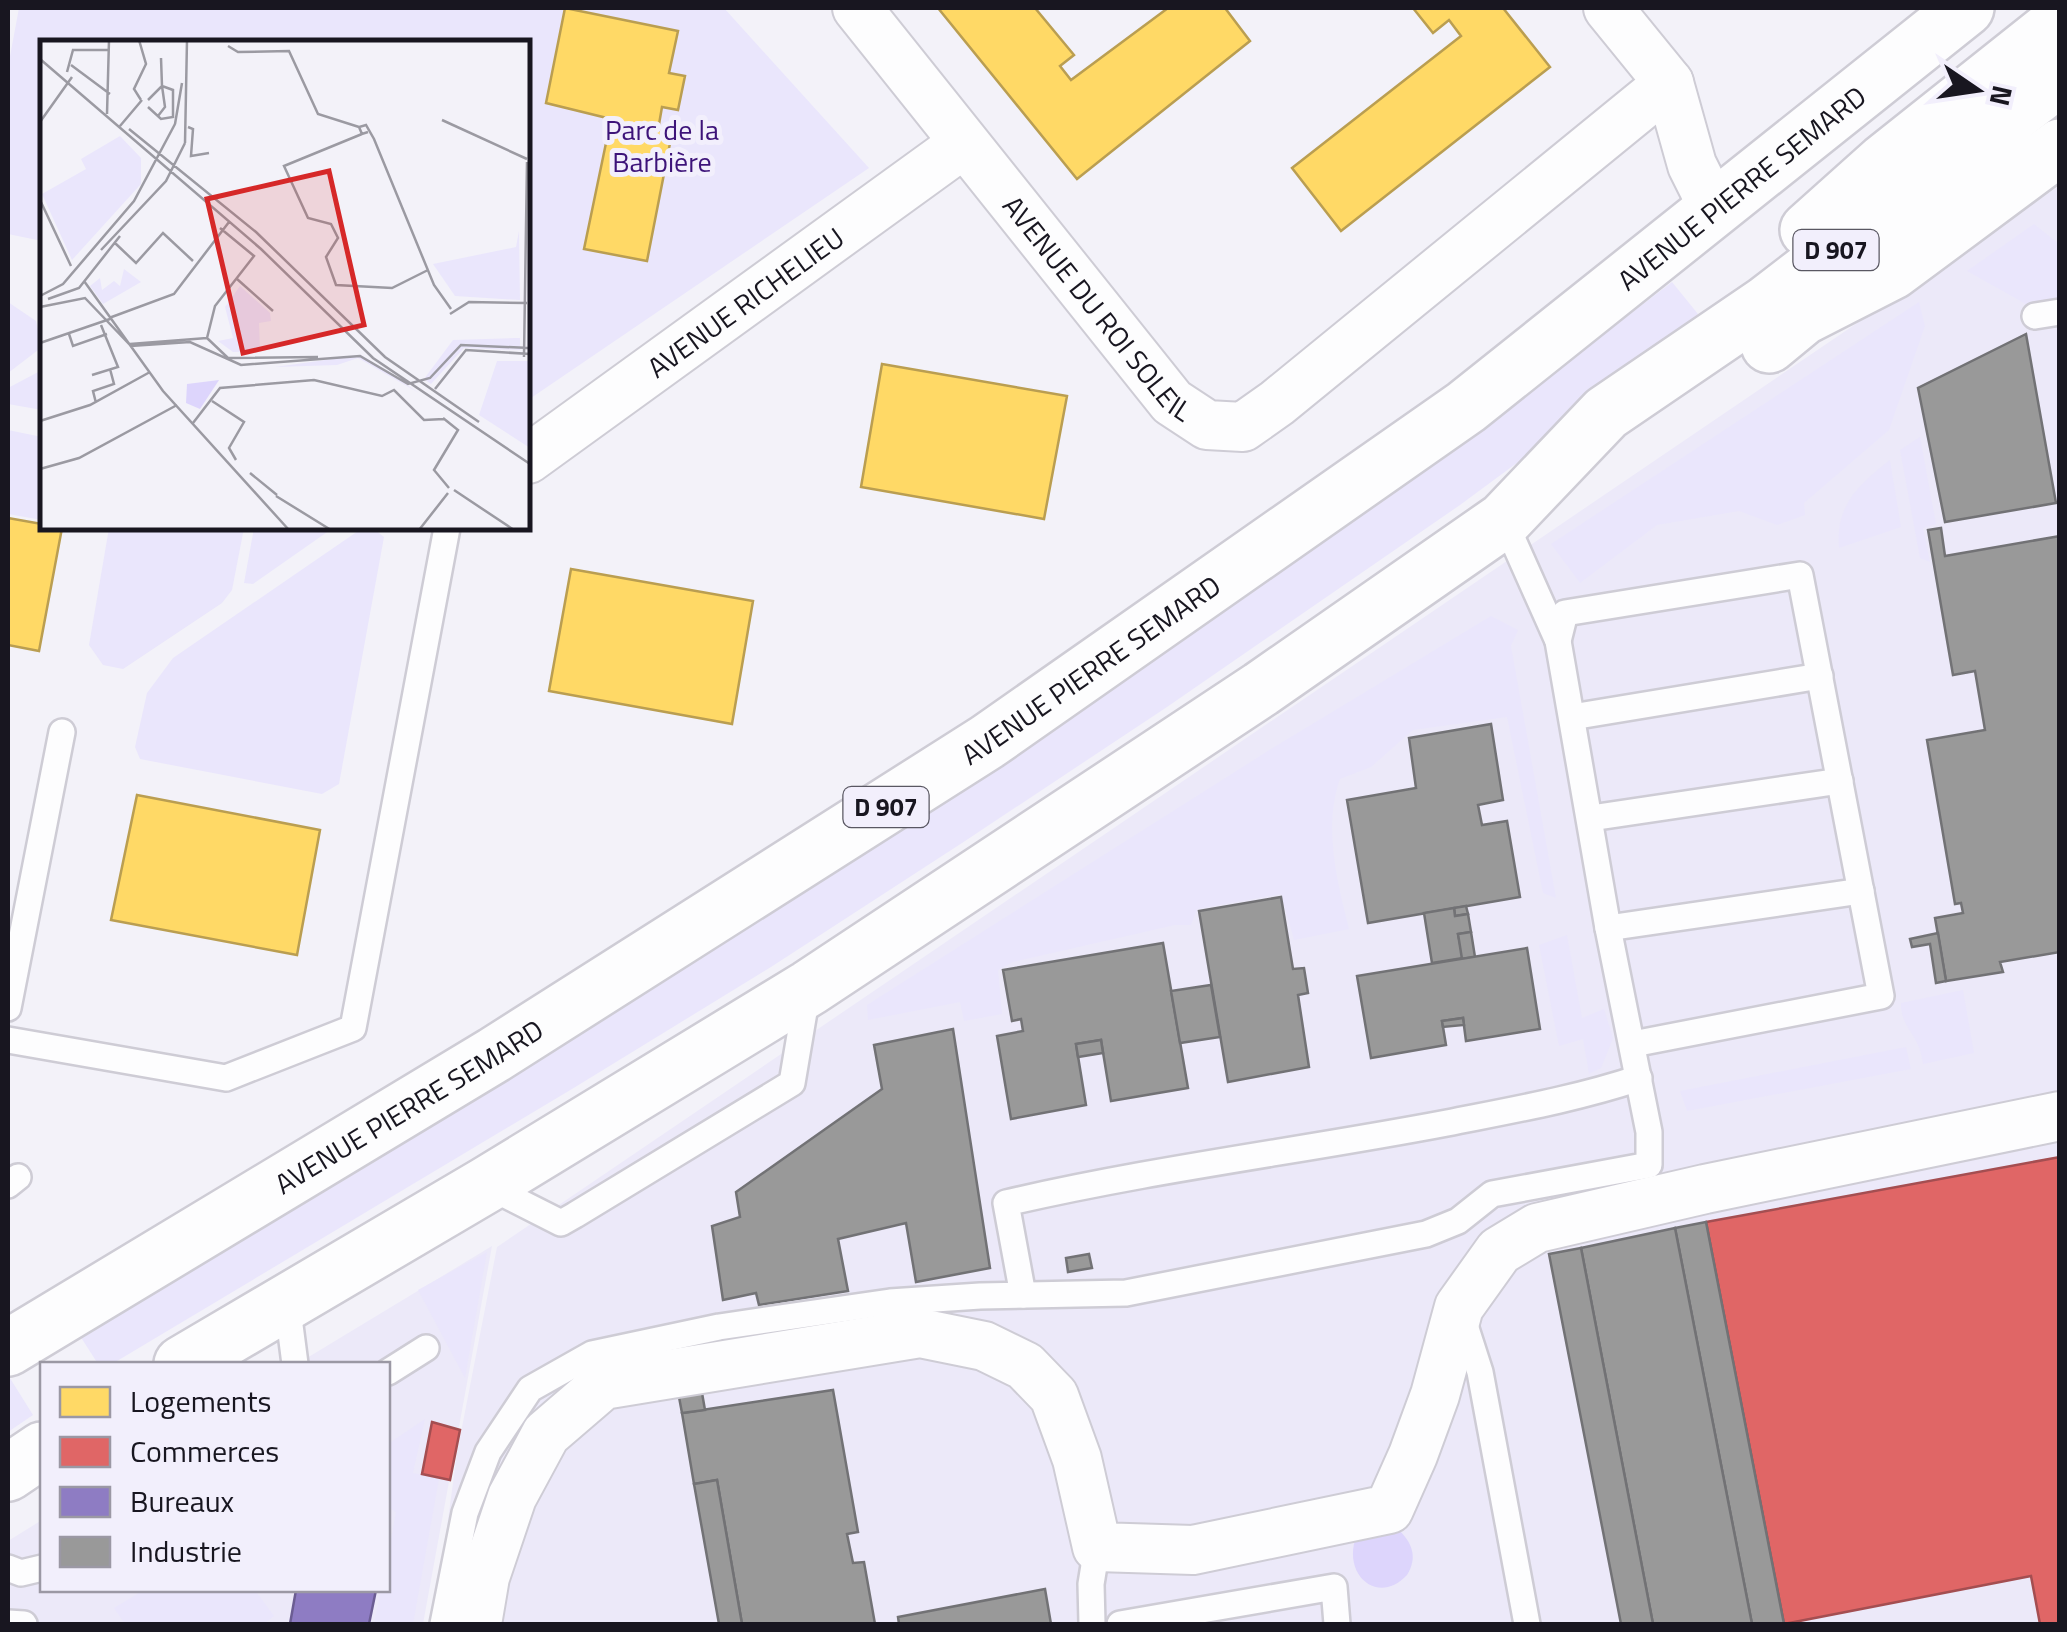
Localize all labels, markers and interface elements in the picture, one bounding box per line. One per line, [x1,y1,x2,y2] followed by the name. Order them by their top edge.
[40,40,530,530] inset map
[1927,40,2027,140] north arrow
[1607,75,1875,300] street label: AVENUE PIERRE SEMARD
[1979,81,2025,110] text: N
[605,108,719,183] park label: Parc de la Barbière
[993,186,1202,432] street label: AVENUE DU ROI SOLEIL
[638,216,852,388] street label: AVENUE RICHELIEU
[1794,230,1878,270] road number: D 907
[952,564,1229,775] street label: AVENUE PIERRE SEMARD
[844,787,928,827] road number: D 907
[266,1008,551,1204] street label: AVENUE PIERRE SEMARD
[40,1362,390,1592] legend
[130,1378,271,1424] text: Logements
[130,1428,279,1474] text: Commerces
[130,1478,234,1524] text: Bureaux
[130,1528,242,1574] text: Industrie

